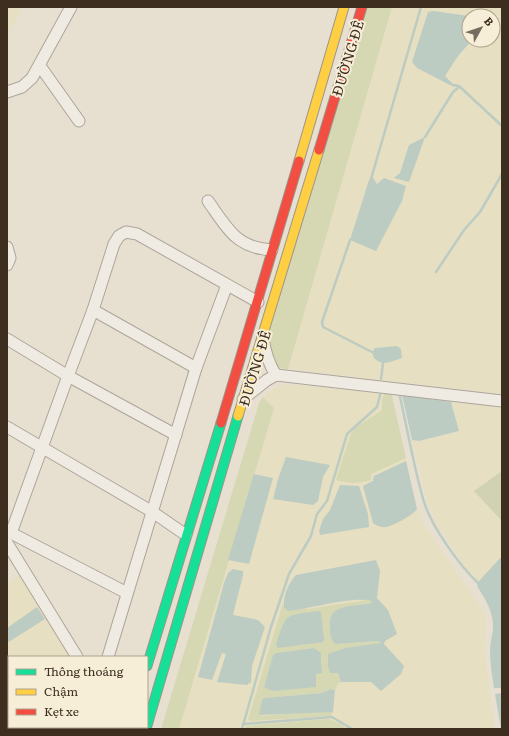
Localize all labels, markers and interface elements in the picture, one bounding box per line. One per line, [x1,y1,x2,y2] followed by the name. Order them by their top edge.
[461,8,501,48] north arrow
[481,13,498,29] text: B
[326,17,368,99] street label: ĐƯỜNG ĐÊ
[233,327,275,409] street label: ĐƯỜNG ĐÊ
[8,656,148,728] legend
[44,662,124,680] text: Thông thoáng
[44,682,79,700] text: Chậm
[44,702,79,720] text: Kẹt xe

